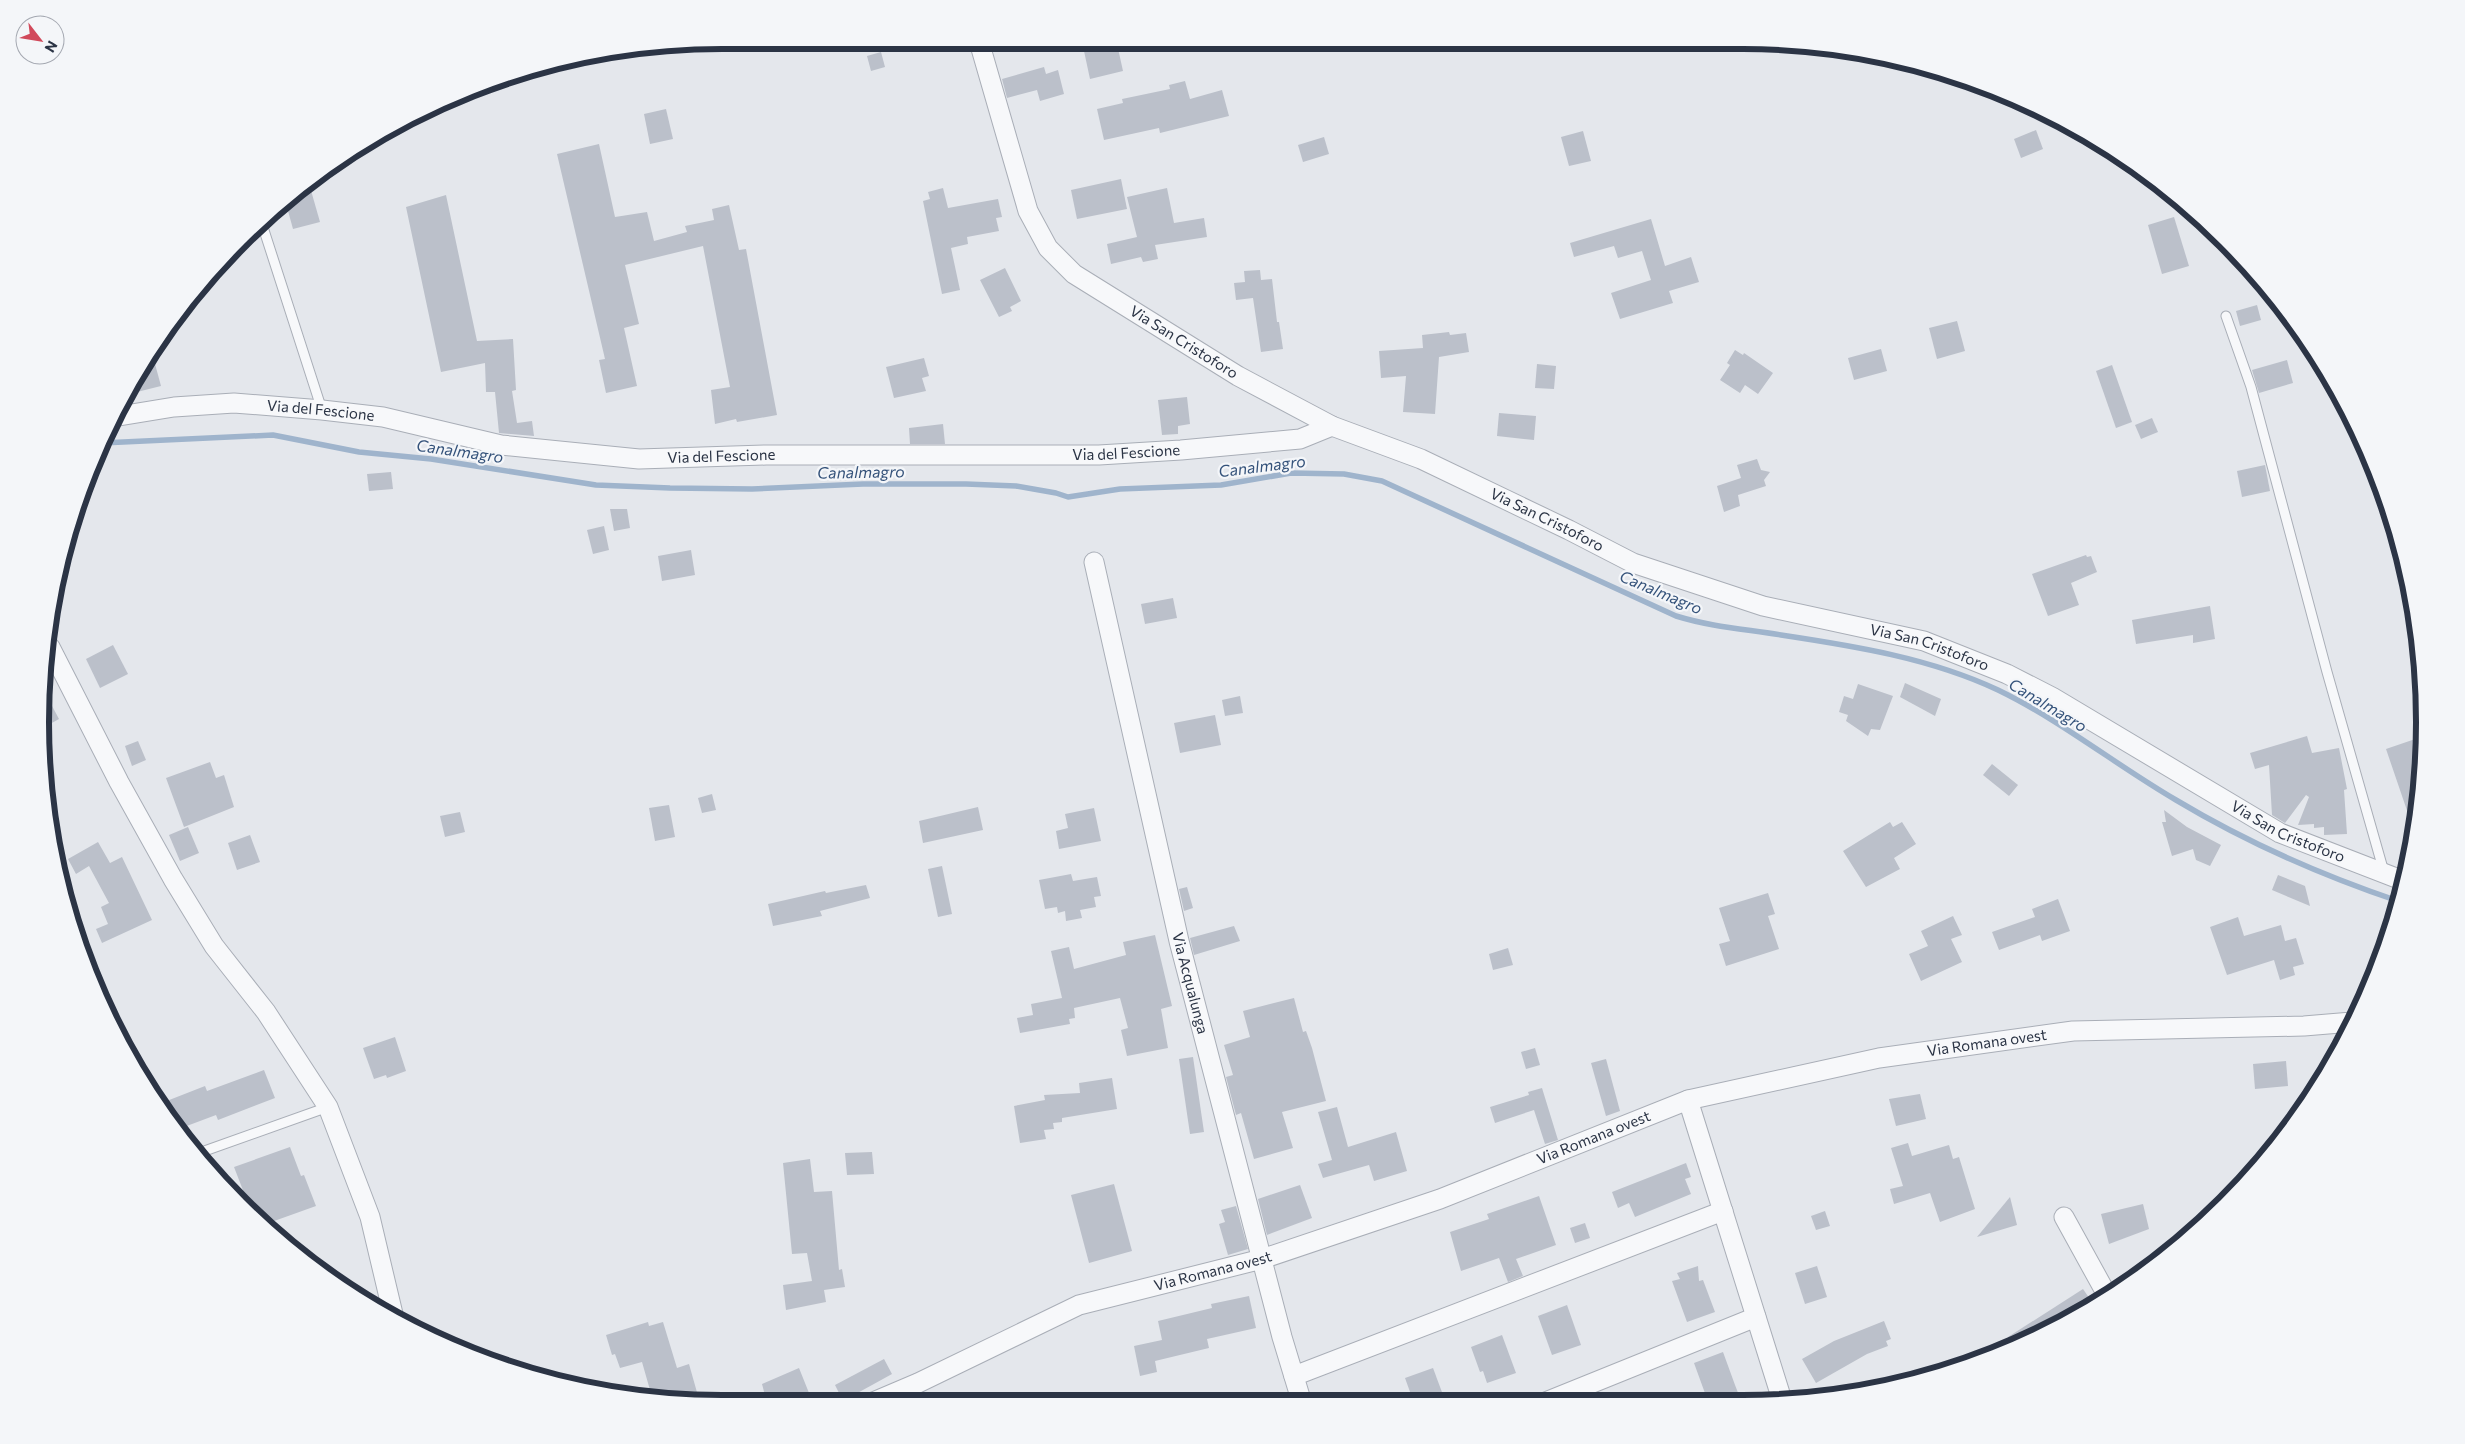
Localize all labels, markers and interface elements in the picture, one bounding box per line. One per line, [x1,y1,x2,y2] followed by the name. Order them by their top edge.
[15,15,65,65] north arrow
[42,38,62,56] text: N
[1127,301,1242,382] street label: Via San Cristoforo
[266,396,376,424] street label: Via del Fescione
[415,435,505,466] water label: Canalmagro
[1072,440,1181,463] street label: Via del Fescione
[667,445,775,466] street label: Via del Fescione
[1217,451,1307,480] water label: Canalmagro
[817,461,905,482] water label: Canalmagro
[1488,484,1607,554] street label: Via San Cristoforo
[1617,566,1705,617] water label: Canalmagro
[1868,620,1992,674] street label: Via San Cristoforo
[2006,674,2091,735] water label: Canalmagro
[2228,796,2348,865] street label: Via San Cristoforo
[1169,931,1213,1036] street label: Via Acqualunga
[1926,1025,2048,1059] street label: Via Romana ovest
[1534,1106,1653,1167] street label: Via Romana ovest
[1152,1246,1274,1294] street label: Via Romana ovest

